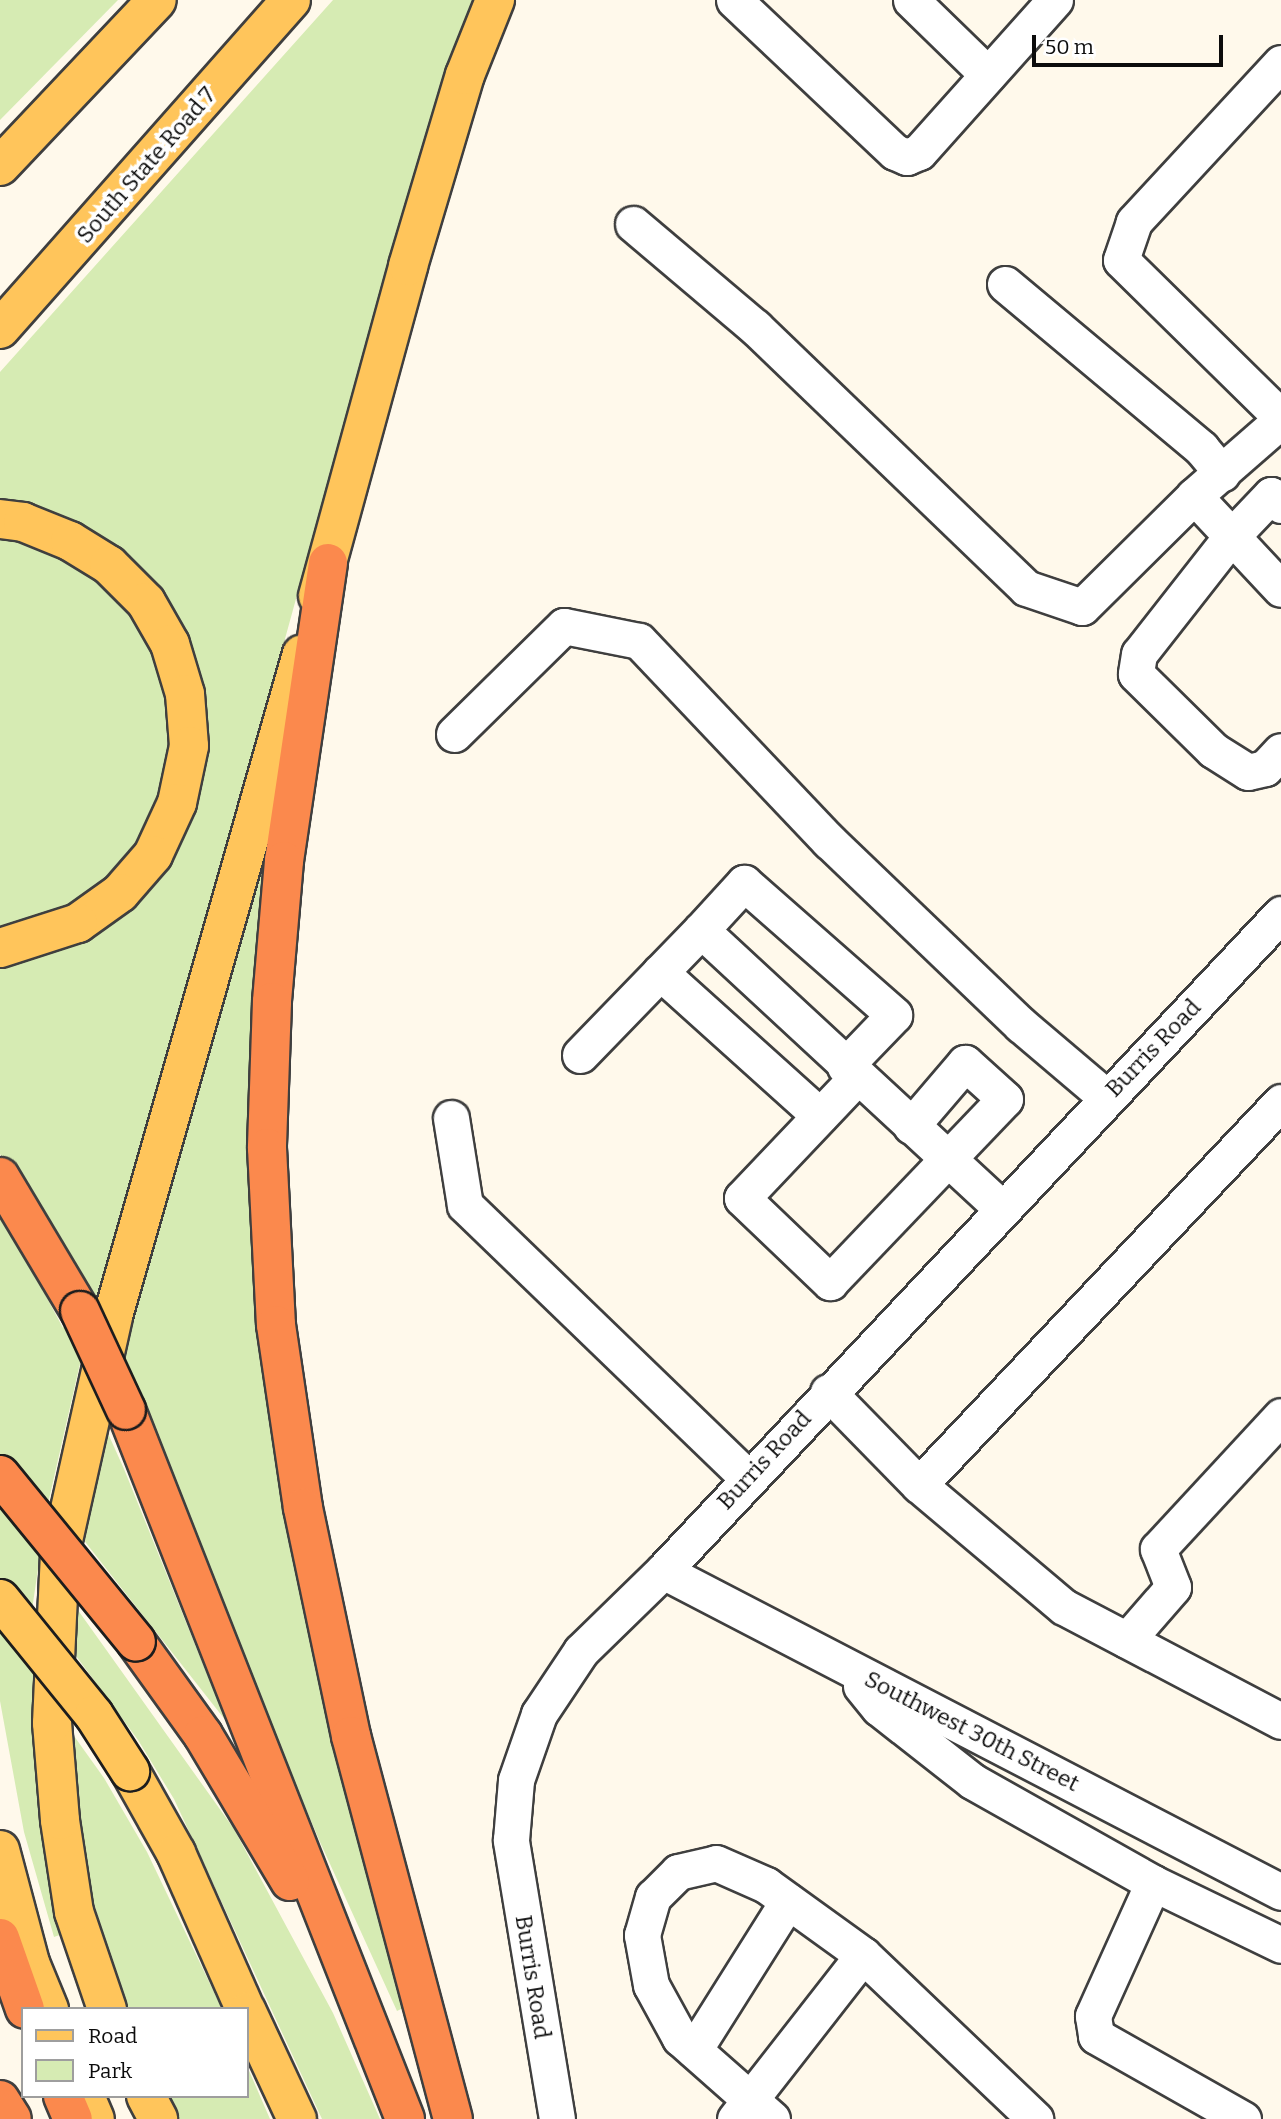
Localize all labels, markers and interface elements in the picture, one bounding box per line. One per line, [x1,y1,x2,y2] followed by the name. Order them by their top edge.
[1036,21,1227,65] scale bar
[1045,34,1094,60] text: 50 m
[71,81,221,249] street label: South State Road 7
[1100,993,1206,1103] street label: Burris Road
[711,1405,817,1515] street label: Burris Road
[860,1665,1084,1797] street label: Southwest 30th Street
[510,1913,556,2041] street label: Burris Road
[21,2007,248,2098] legend
[88,2023,137,2049] text: Road
[88,2058,132,2084] text: Park

